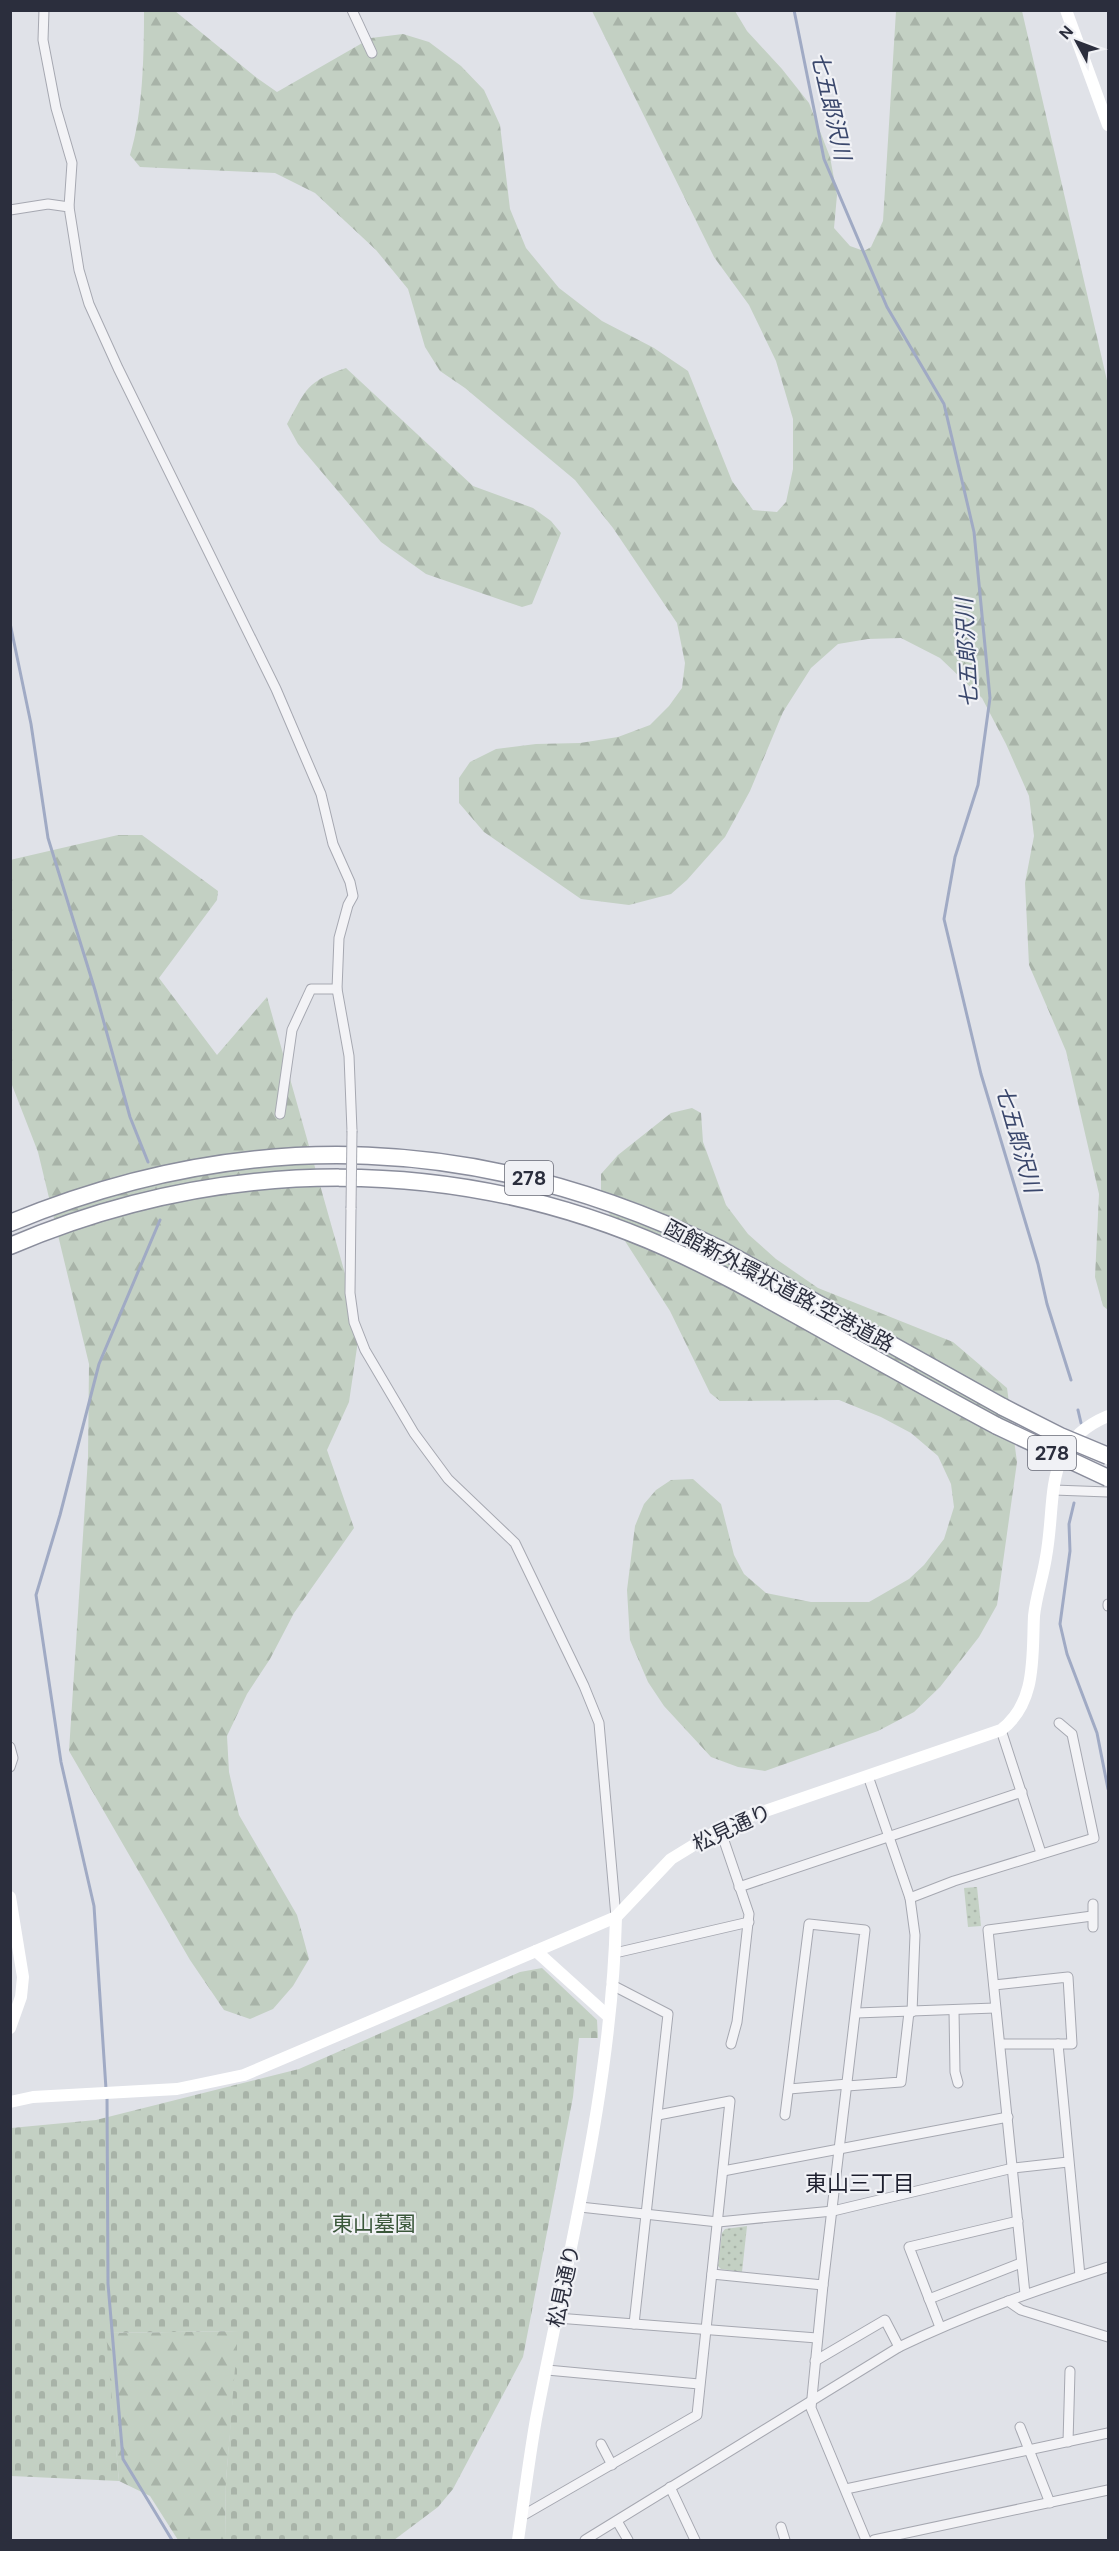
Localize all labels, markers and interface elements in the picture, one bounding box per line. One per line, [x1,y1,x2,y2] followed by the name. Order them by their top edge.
[1047,12,1107,72] north arrow
[1054,21,1078,44] text: N
[804,49,858,165] water label: 七五郎沢川
[950,595,984,709] water label: 七五郎沢川
[989,1082,1048,1198] water label: 七五郎沢川
[505,1161,553,1195] road number: 278
[659,1213,899,1359] street label: 函館新外環状道路;空港道路
[1028,1436,1076,1470] road number: 278
[688,1798,776,1858] street label: 松見通り
[805,2169,915,2198] district label: 東山三丁目
[332,2210,416,2238] park label: 東山墓園
[542,2242,586,2330] street label: 松見通り

